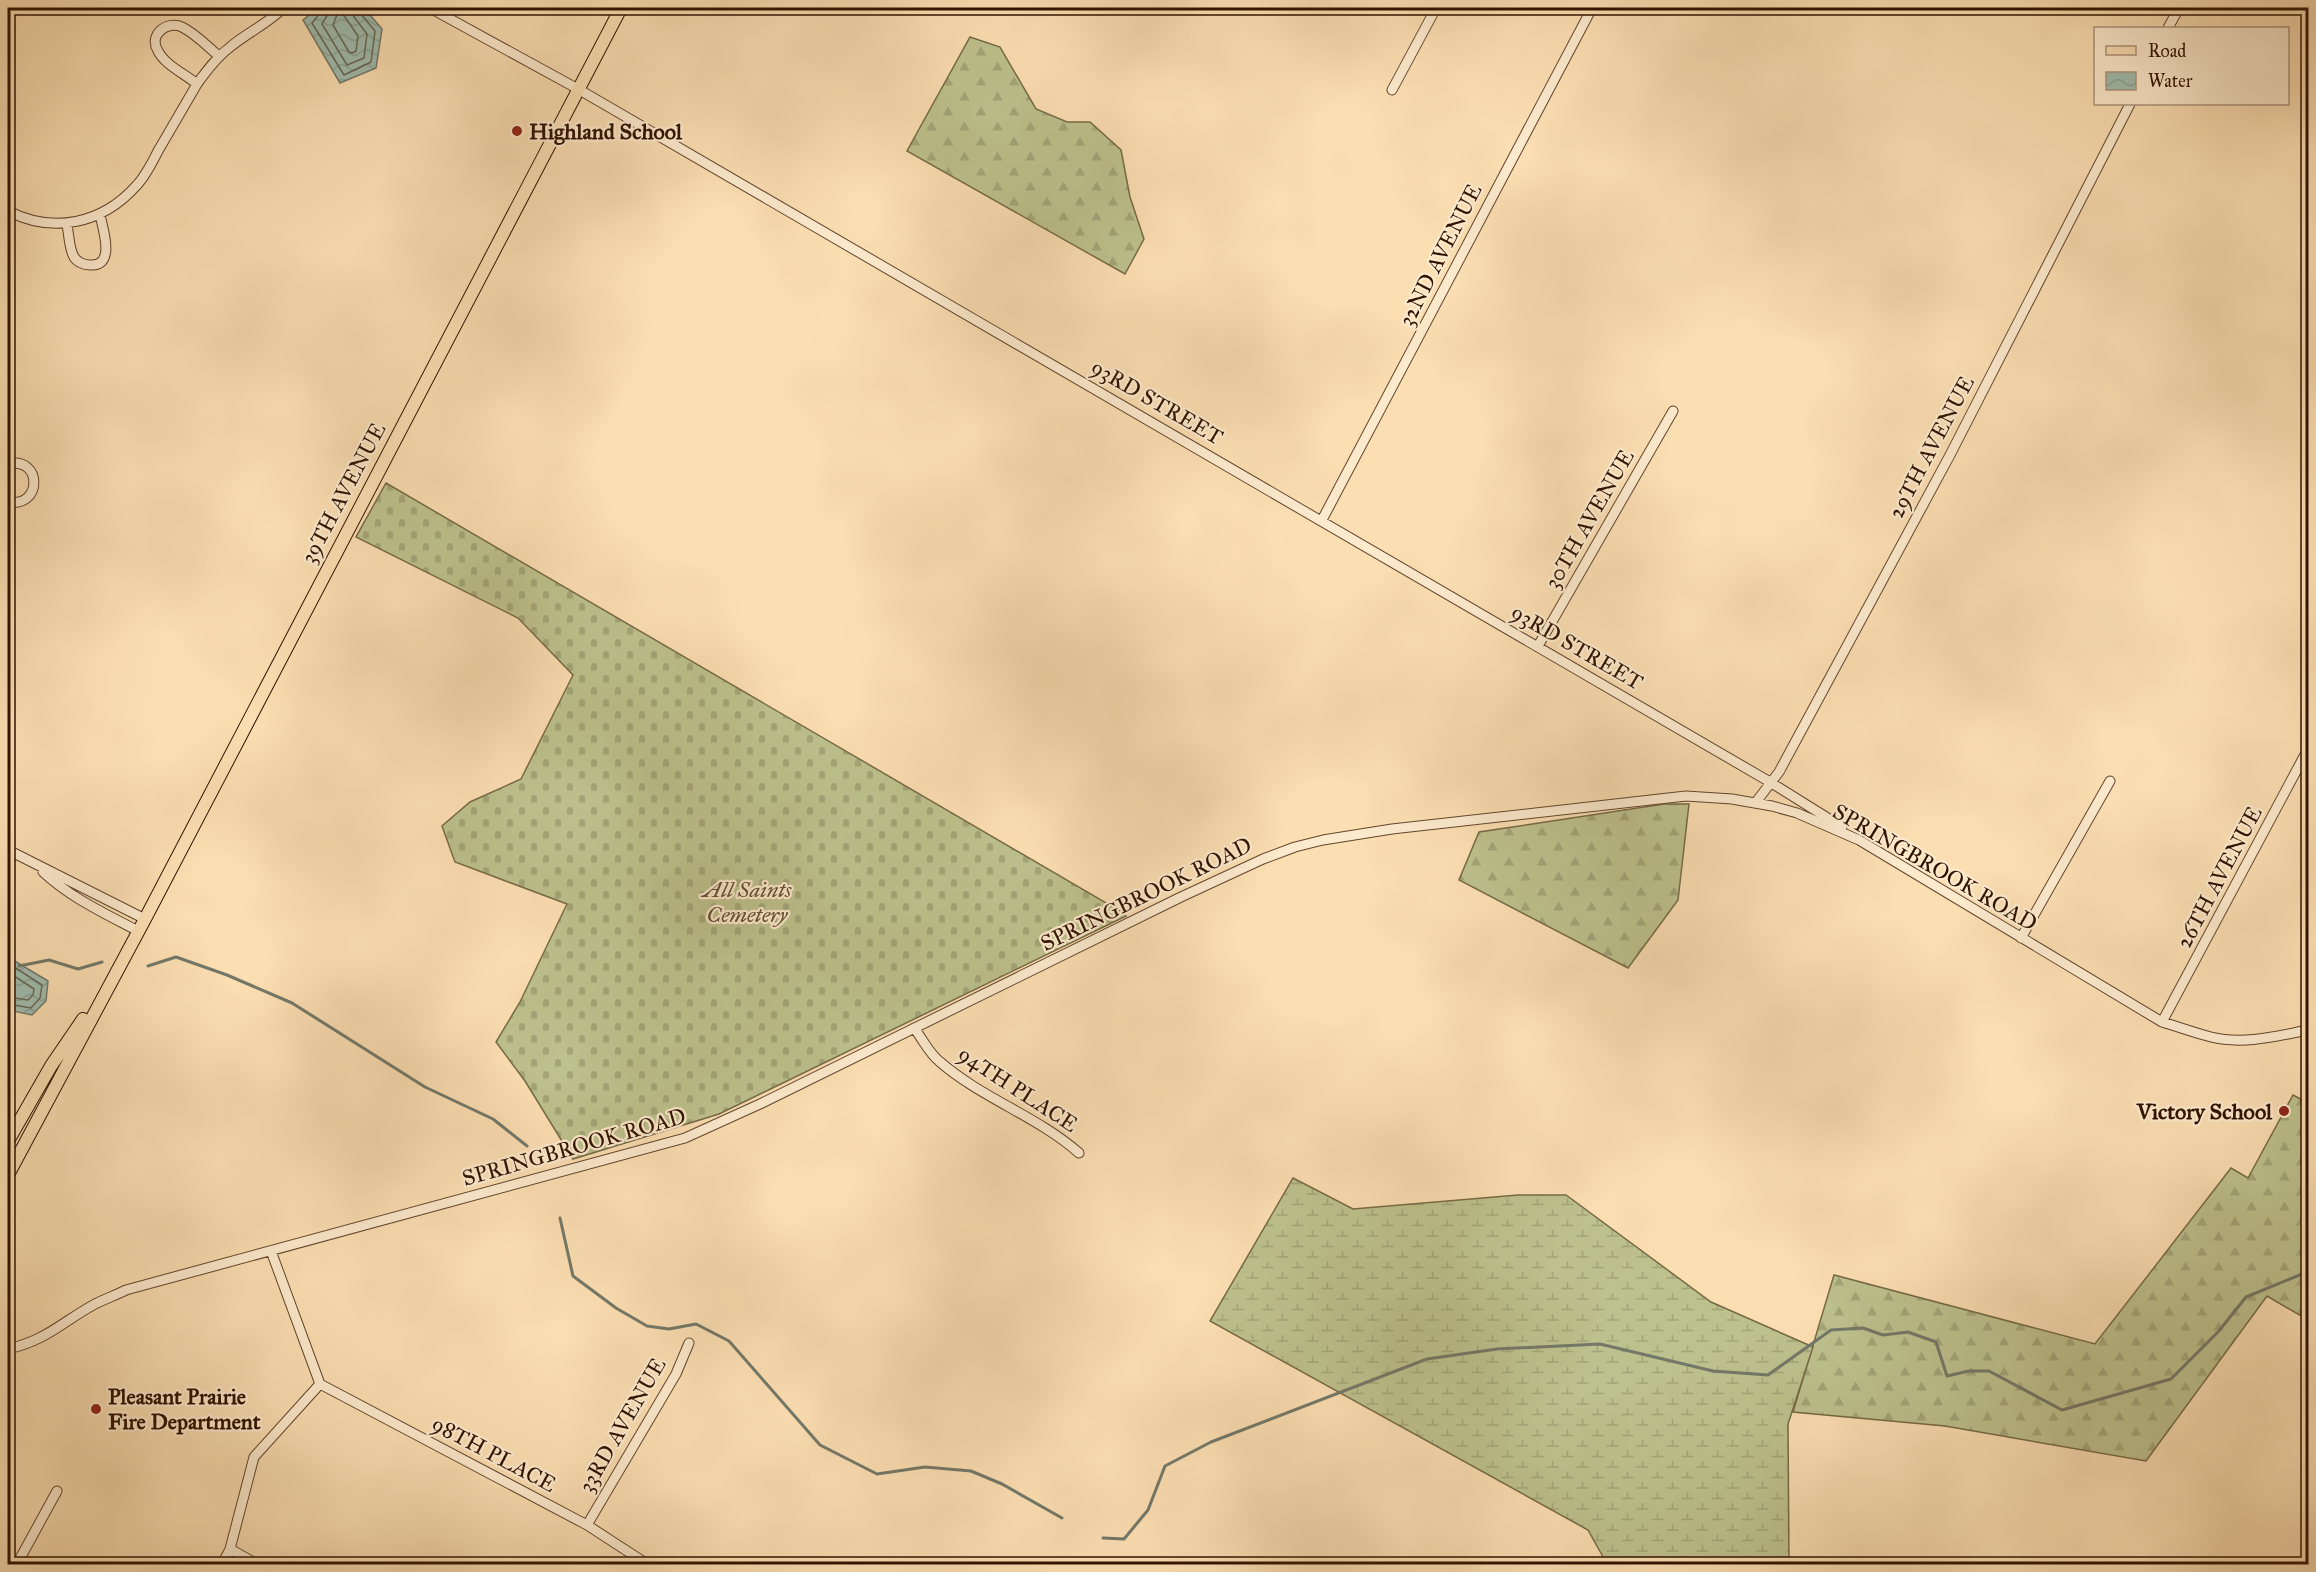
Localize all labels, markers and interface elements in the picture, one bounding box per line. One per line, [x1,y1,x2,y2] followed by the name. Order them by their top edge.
[2094,27,2289,105] legend
[2148,40,2186,62] text: Road
[2148,70,2193,92] text: Water
[529,118,683,145] place label: Highland School
[510,124,524,138] marker: Highland School
[1392,179,1488,331] street label: 32ND AVENUE
[1086,353,1228,451] street label: 93RD STREET
[1882,371,1980,523] street label: 29TH AVENUE
[295,418,392,568] street label: 39TH AVENUE
[1538,444,1640,593] street label: 30TH AVENUE
[1506,598,1648,696] street label: 93RD STREET
[1828,797,2042,937] street label: SPRINGBROOK ROAD
[2170,801,2268,953] street label: 26TH AVENUE
[1036,831,1256,957] street label: SPRINGBROOK ROAD
[701,876,792,928] park label: All Saints Cemetery
[953,1040,1083,1138] street label: 94TH PLACE
[2136,1098,2273,1125] place label: Victory School
[459,1102,689,1192] street label: SPRINGBROOK ROAD
[2277,1104,2291,1118] marker: Victory School
[573,1353,672,1497] street label: 33RD AVENUE
[108,1383,261,1435] place label: Pleasant Prairie Fire Department
[89,1402,103,1416] marker: Pleasant Prairie Fire Department
[427,1410,561,1498] street label: 98TH PLACE

